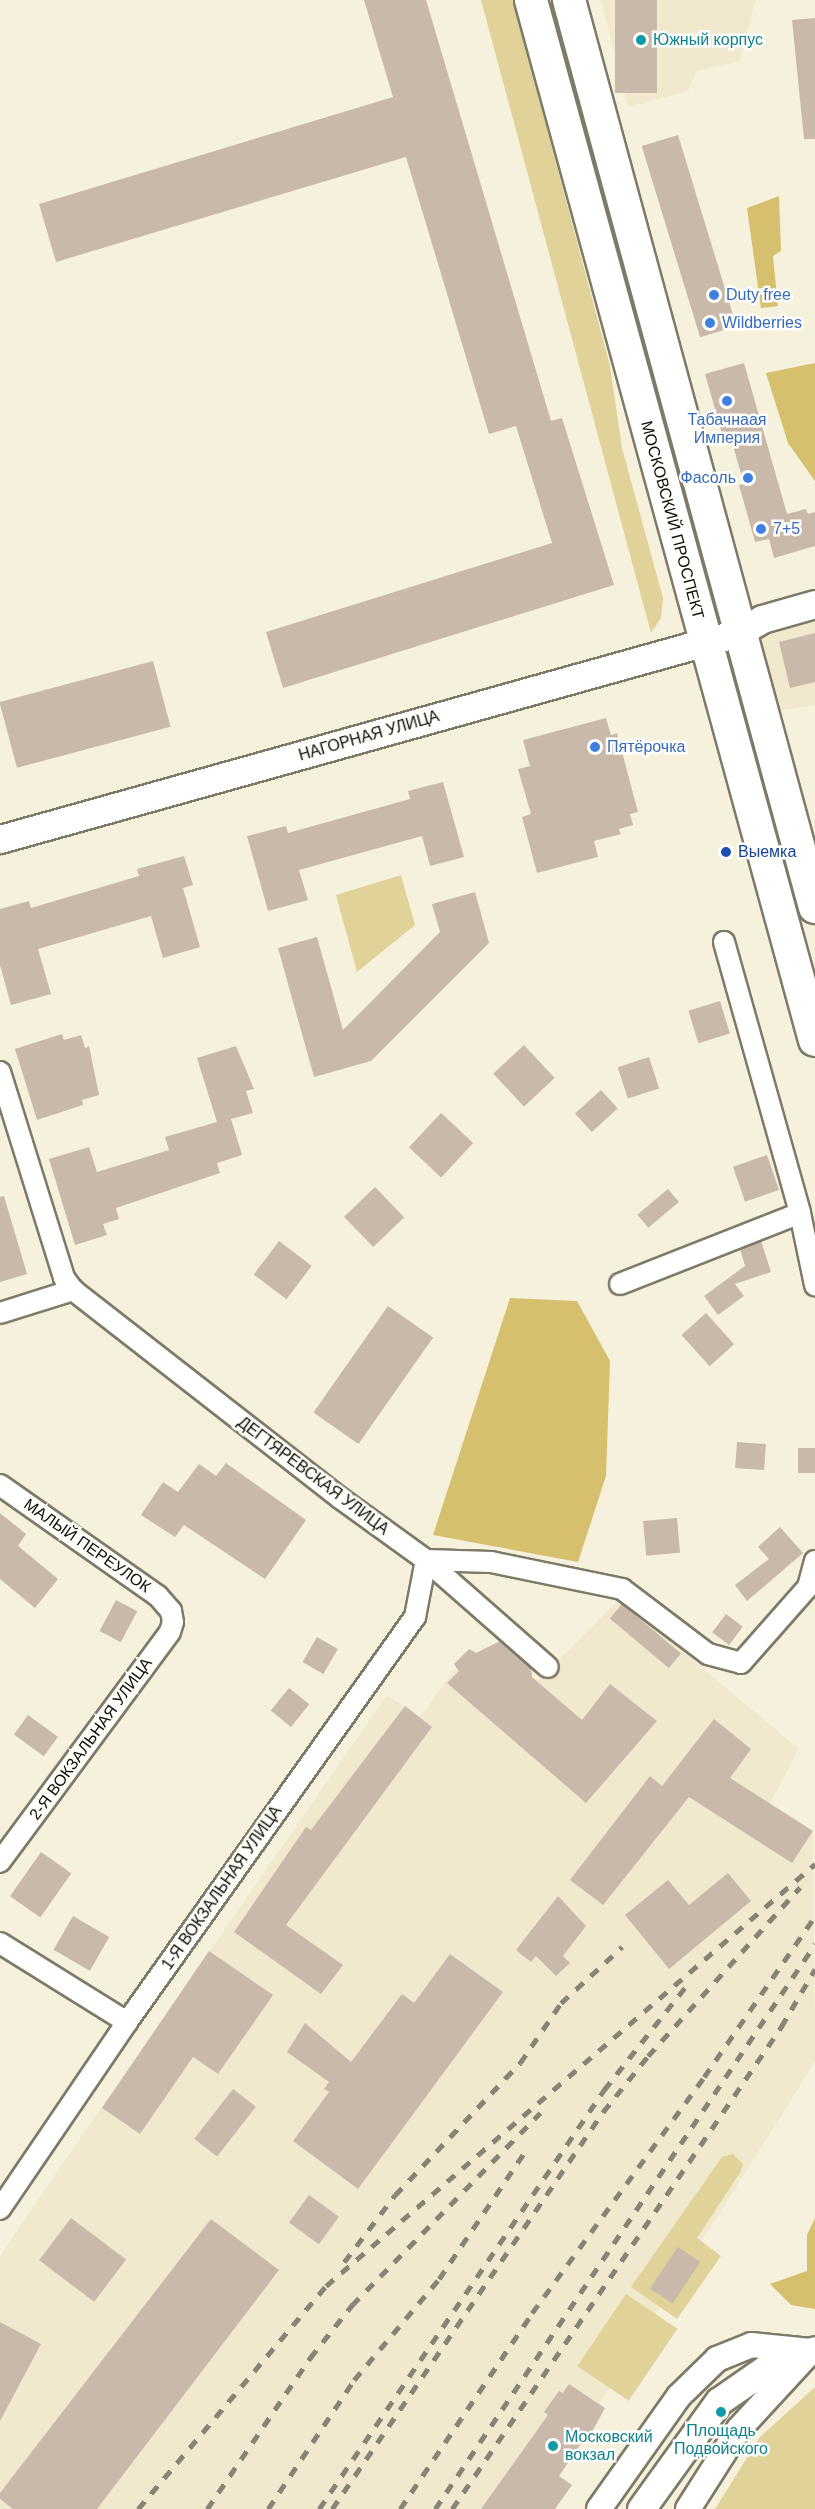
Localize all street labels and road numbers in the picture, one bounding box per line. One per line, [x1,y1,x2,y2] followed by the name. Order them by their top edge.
[636,419,708,621] street label: МОСКОВСКИЙ ПРОСПЕКТ
[296,707,442,765] street label: НАГОРНАЯ УЛИЦА
[234,1413,392,1539] street label: ДЕГТЯРЕВСКАЯ УЛИЦА
[20,1495,154,1597] street label: МАЛЫЙ ПЕРЕУЛОК
[26,1654,156,1824] street label: 2-Я ВОКЗАЛЬНАЯ УЛИЦА
[158,1802,286,1974] street label: 1-Я ВОКЗАЛЬНАЯ УЛИЦА

